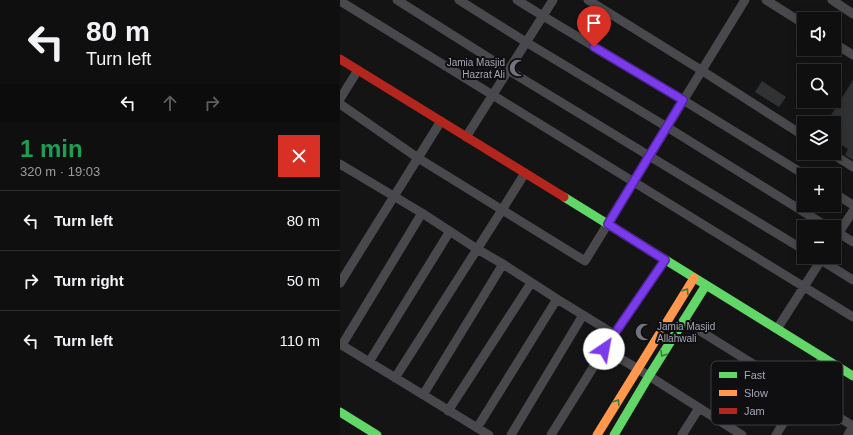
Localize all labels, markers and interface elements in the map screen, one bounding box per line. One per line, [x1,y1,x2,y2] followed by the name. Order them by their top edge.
[577,6,611,47] pin
[583,12,605,34] icon: arrive
[797,12,841,264] map controls
[797,12,841,56] button: sound
[20,16,72,68] icon: left
[86,16,150,47] text: 80 m
[86,49,151,69] text: Turn left
[447,57,505,80] place label: Jamia Masjid Hazrat Ali
[508,58,528,78] mosque icon: Jamia Masjid Hazrat Ali
[797,64,841,108] button: search
[117,92,139,114] icon: left
[159,92,181,114] icon: ahead
[201,92,223,114] icon: right
[797,116,841,160] button: layers
[20,135,83,162] text: 1 min
[278,135,320,177] button: close
[20,164,100,179] text: 320 m · 19:03
[797,168,841,212] button: +
[20,210,42,232] icon: left
[54,212,113,229] text: Turn left
[287,212,320,229] text: 80 m
[797,220,841,264] button: −
[20,270,42,292] icon: right
[54,272,124,289] text: Turn right
[287,272,320,289] text: 50 m
[681,288,688,295] one-way arrow
[657,321,715,344] place label: Jamia Masjid Allahwali
[634,322,654,342] mosque icon: Jamia Masjid Allahwali
[583,328,625,370] position arrow
[20,330,42,352] icon: left
[54,332,113,349] text: Turn left
[279,332,320,349] text: 110 m
[660,350,668,357] one-way arrow
[711,361,843,425] legend
[744,369,765,381] text: Fast
[744,387,768,399] text: Slow
[613,399,620,406] one-way arrow
[744,405,765,417] text: Jam

